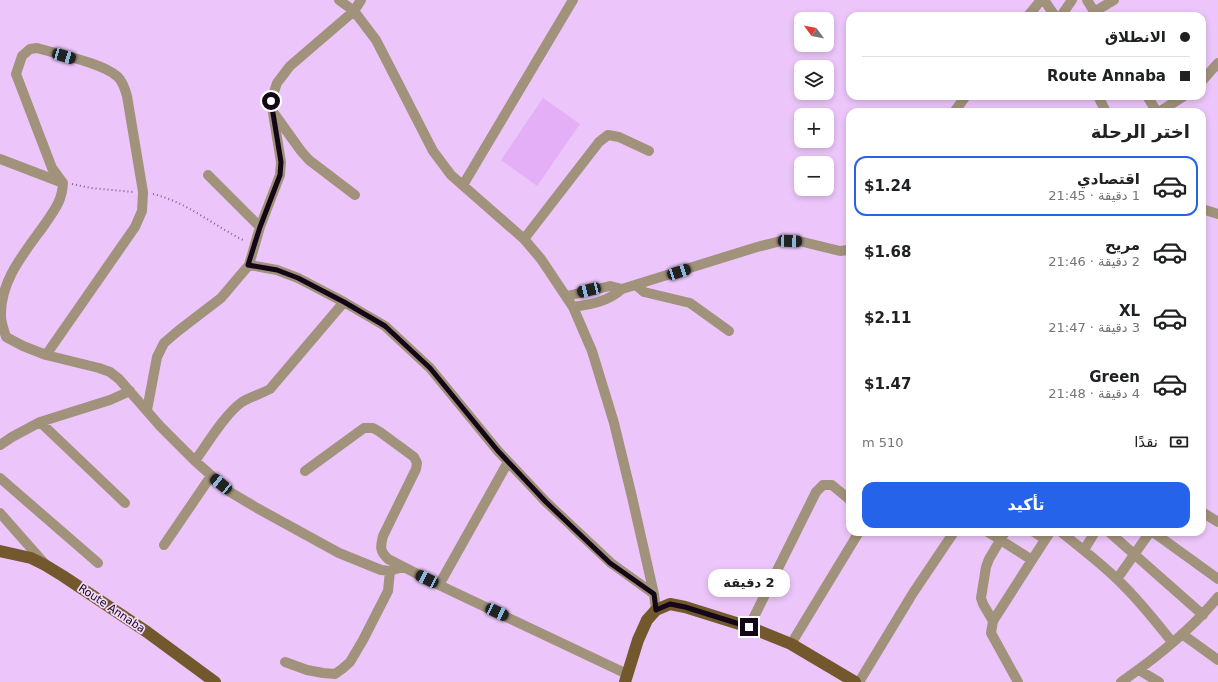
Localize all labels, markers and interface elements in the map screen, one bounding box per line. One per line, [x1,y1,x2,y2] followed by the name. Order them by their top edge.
[794,12,834,52] north arrow
[794,12,834,196] map controls
[1105,28,1166,46] text: الانطلاق
[51,47,77,65] car
[794,60,834,100] button: layers
[1047,67,1166,85] text: Route Annaba
[262,92,280,110] route start
[794,108,834,148] button: +
[1091,121,1190,142] text: اختر الرحلة
[794,156,834,196] button: −
[1152,168,1188,204] icon: car
[1077,170,1140,188] text: اقتصادي
[864,177,911,195] text: $1.24
[1048,188,1140,203] text: 1 دقيقة · 21:45
[1152,234,1188,270] icon: car
[778,235,802,247] car
[1105,236,1140,254] text: مريح
[864,243,911,261] text: $1.68
[1048,254,1140,269] text: 2 دقيقة · 21:46
[666,263,692,281] car
[576,281,602,299] car
[1152,300,1188,336] icon: car
[1119,302,1140,320] text: XL
[864,309,911,327] text: $2.11
[1048,320,1140,335] text: 3 دقيقة · 21:47
[1152,366,1188,402] icon: car
[1089,368,1140,386] text: Green
[864,375,911,393] text: $1.47
[1048,386,1140,401] text: 4 دقيقة · 21:48
[1168,431,1190,453] icon: cash
[1134,433,1158,451] text: نقدًا
[862,435,904,450] text: 510 m
[208,472,234,496] car
[862,482,1190,528] button: تأكيد
[414,568,440,590] car
[708,569,790,597] callout: 2 دقيقة
[723,575,775,590] text: 2 دقيقة
[76,581,147,635] street label: Route Annaba
[484,601,510,623] car
[740,618,758,636] route end

